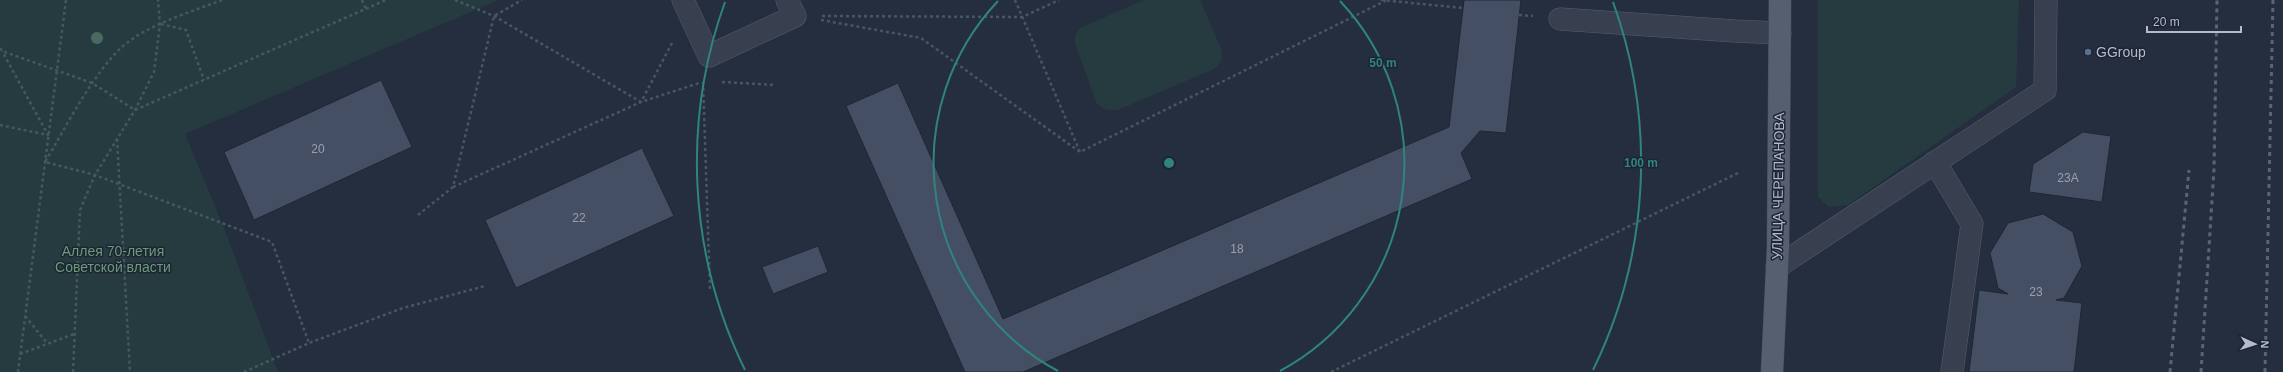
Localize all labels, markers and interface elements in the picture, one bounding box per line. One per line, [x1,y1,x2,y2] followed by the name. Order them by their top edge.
[2147,8,2241,34] scale bar
[2153,15,2180,29] text: 20 m
[2096,44,2146,60] place label: GGroup
[2083,47,2093,57] marker: GGroup
[1369,56,1397,70] text: 50 m
[1769,112,1787,260] street label: УЛИЦА ЧЕРЕПАНОВА
[311,142,325,156] house number: 20
[1162,156,1176,170] centre of rings
[1624,156,1658,170] text: 100 m
[2057,171,2079,185] house number: 23А
[572,211,586,225] house number: 22
[1230,242,1244,256] house number: 18
[55,243,171,275] park label: Аллея 70-летия Советской власти
[2029,285,2043,299] house number: 23
[2235,324,2275,364] north arrow
[2259,340,2271,349] text: N

